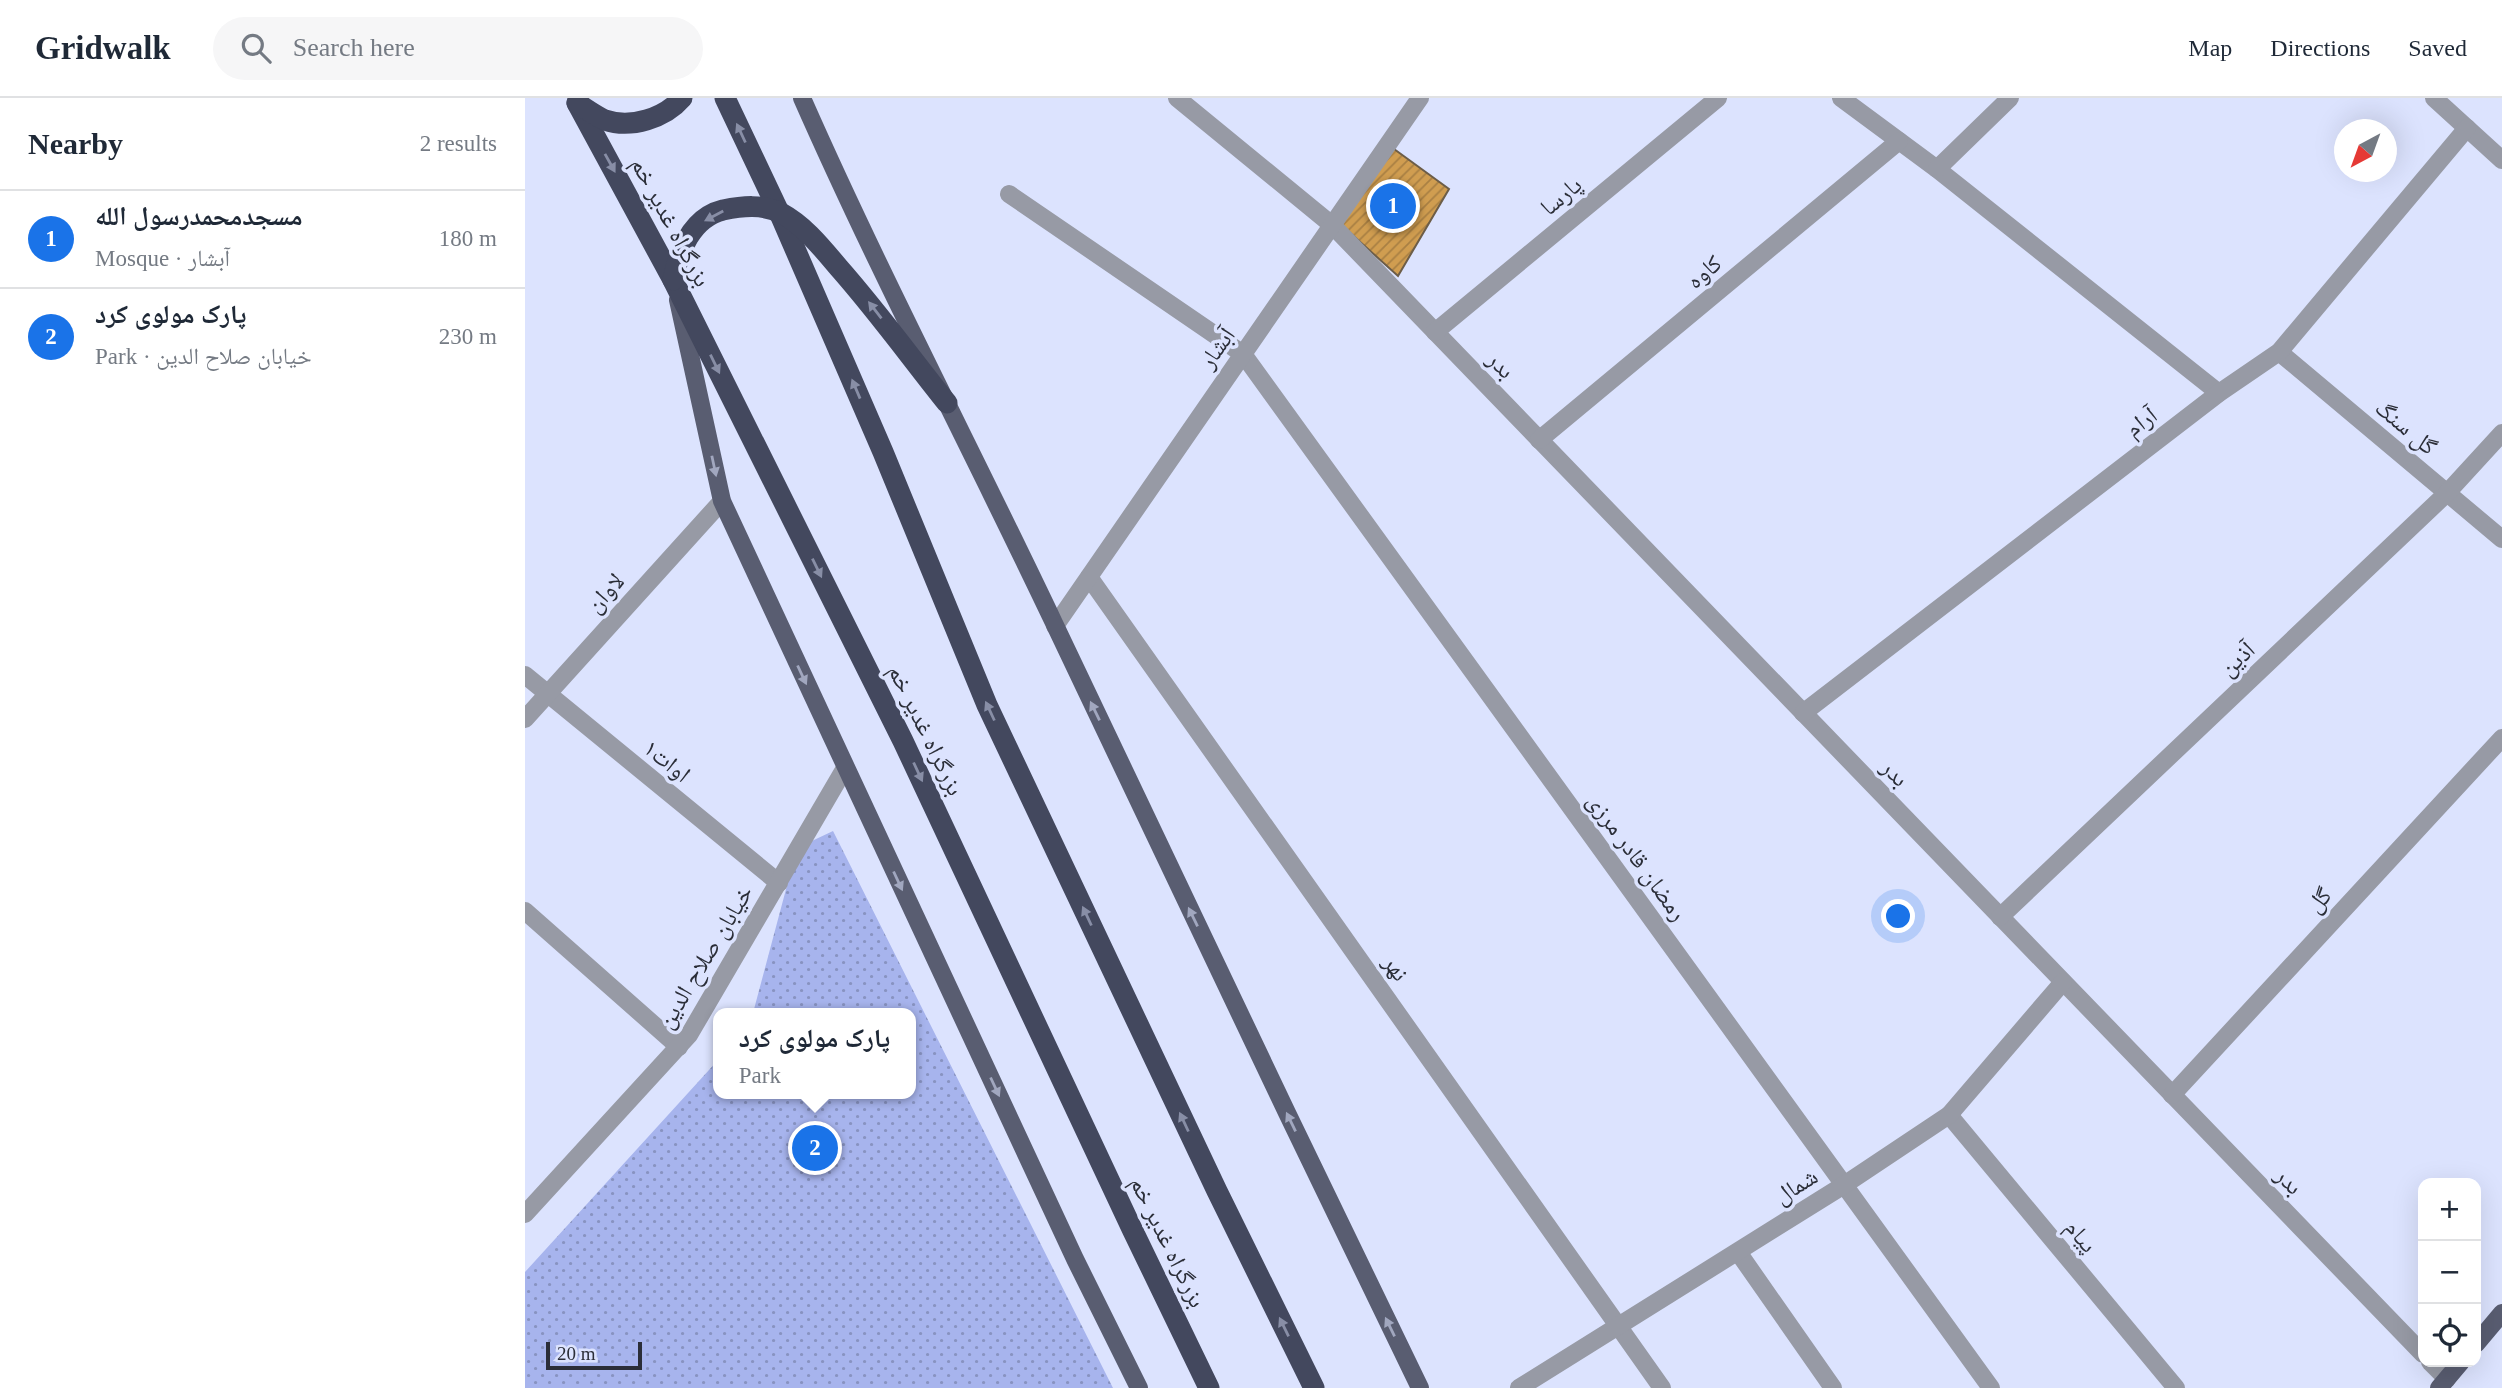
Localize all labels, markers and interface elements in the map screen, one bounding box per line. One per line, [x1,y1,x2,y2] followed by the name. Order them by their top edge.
[213,17,703,80] search box
[237,29,275,67] icon: search
[35,30,171,66] text: Gridwalk
[293,33,415,62] text: Search here
[2188,35,2232,61] text: Map
[2270,35,2370,61] text: Directions
[2408,35,2467,61] text: Saved
[2334,119,2397,182] north arrow
[736,123,747,143] one-way arrow
[28,127,123,160] text: Nearby
[420,131,497,156] text: 2 results
[604,153,615,173] one-way arrow
[624,153,716,292] street label: بزرگراه غدیر خم
[1535,171,1588,221] street label: پارسا
[1370,180,1416,232] pin: 1
[95,202,302,231] text: مسجدمحمدرسول الله
[704,209,724,221] one-way arrow
[45,226,57,251] text: 1
[439,226,497,251] text: 180 m
[95,246,230,271] text: Mosque · آبشار
[1681,250,1727,294] street label: کاوه
[95,300,246,329] text: پارک مولوی کرد
[867,302,882,320] one-way arrow
[1193,322,1241,375] street label: آبشار
[45,324,57,349] text: 2
[439,324,497,349] text: 230 m
[95,344,312,369] text: Park · خیابان صلاح الدین
[1481,345,1520,384] street label: بدر
[710,354,721,374] one-way arrow
[850,379,861,400] one-way arrow
[2370,394,2442,461] street label: گل سنگ
[2120,401,2164,445] street label: آرام
[709,455,720,477] one-way arrow
[811,558,822,578] one-way arrow
[581,568,630,619] street label: لاوان
[2214,636,2261,682] street label: آذین
[880,660,969,801] street label: بزرگراه غدیر خم
[796,665,808,685] one-way arrow
[984,701,996,721] one-way arrow
[1089,701,1100,721] one-way arrow
[639,735,695,787] street label: اوات۱
[1875,753,1914,792] street label: بدر
[912,762,923,782] one-way arrow
[1581,788,1692,926] street label: رمضان قادر مرزی
[893,871,904,892] one-way arrow
[652,881,760,1034] street label: خیابان صلاح الدین
[2301,882,2337,918] street label: گل
[1881,899,1915,933] your location
[1081,906,1092,927] one-way arrow
[1187,907,1198,927] one-way arrow
[1377,949,1414,986] street label: نهر
[713,1008,916,1099] popup
[739,1024,890,1053] text: پارک مولوی کرد
[739,1063,781,1088] text: Park
[990,1077,1001,1098] one-way arrow
[1179,1112,1190,1132] one-way arrow
[1285,1112,1296,1132] one-way arrow
[792,1122,838,1174] pin: 2
[2269,1161,2308,1200] street label: بدر
[1770,1163,1823,1210] street label: شمال
[1122,1172,1211,1313] street label: بزرگراه غدیر خم
[2418,1178,2481,1367] map controls
[2418,1178,2481,1241] button: +
[2058,1214,2102,1260] street label: پیام
[2418,1241,2481,1304] button: −
[2418,1304,2481,1367] button: locate
[1278,1317,1289,1337] one-way arrow
[1385,1317,1396,1337] one-way arrow
[546,1339,642,1371] scale bar
[557,1343,596,1364] text: 20 m

